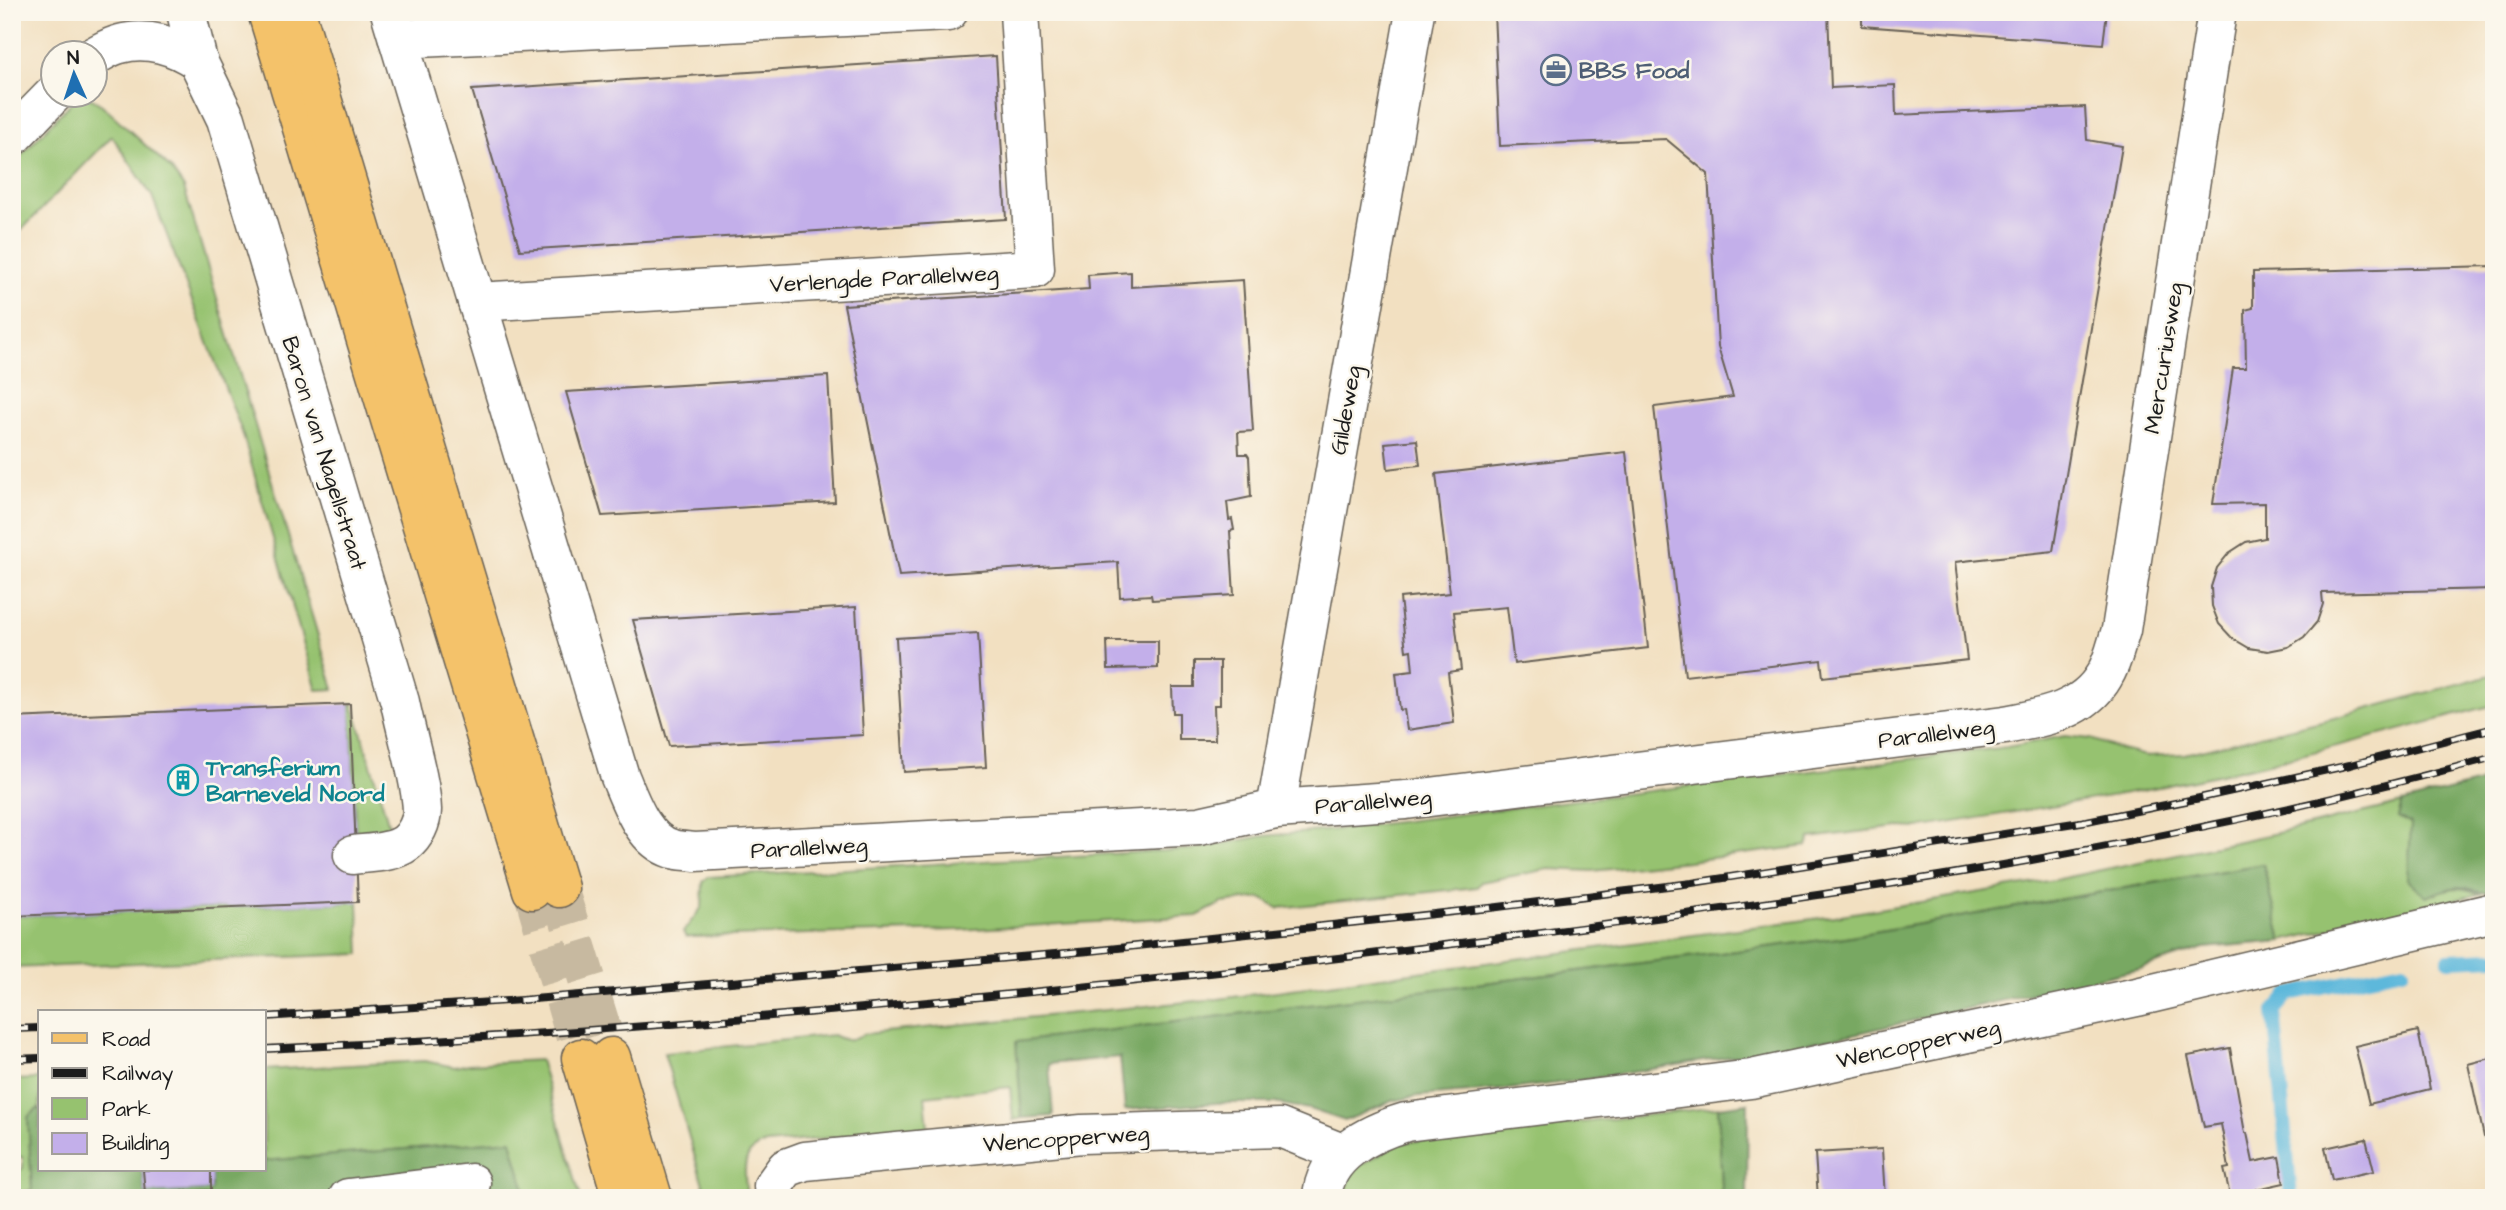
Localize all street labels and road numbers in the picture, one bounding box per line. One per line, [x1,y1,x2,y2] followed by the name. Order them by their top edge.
[769,257,1000,302] street label: Verlengde Parallelweg
[2136,280,2193,436] street label: Mercuriusweg
[272,333,375,575] street label: Baron van Nagellstraat
[1322,363,1371,458] street label: Gildeweg
[1876,711,1996,758] street label: Parallelweg
[1313,781,1433,824] street label: Parallelweg
[750,829,868,868] street label: Parallelweg
[1833,1011,2003,1078] street label: Wencopperweg
[982,1117,1151,1162] street label: Wencopperweg

